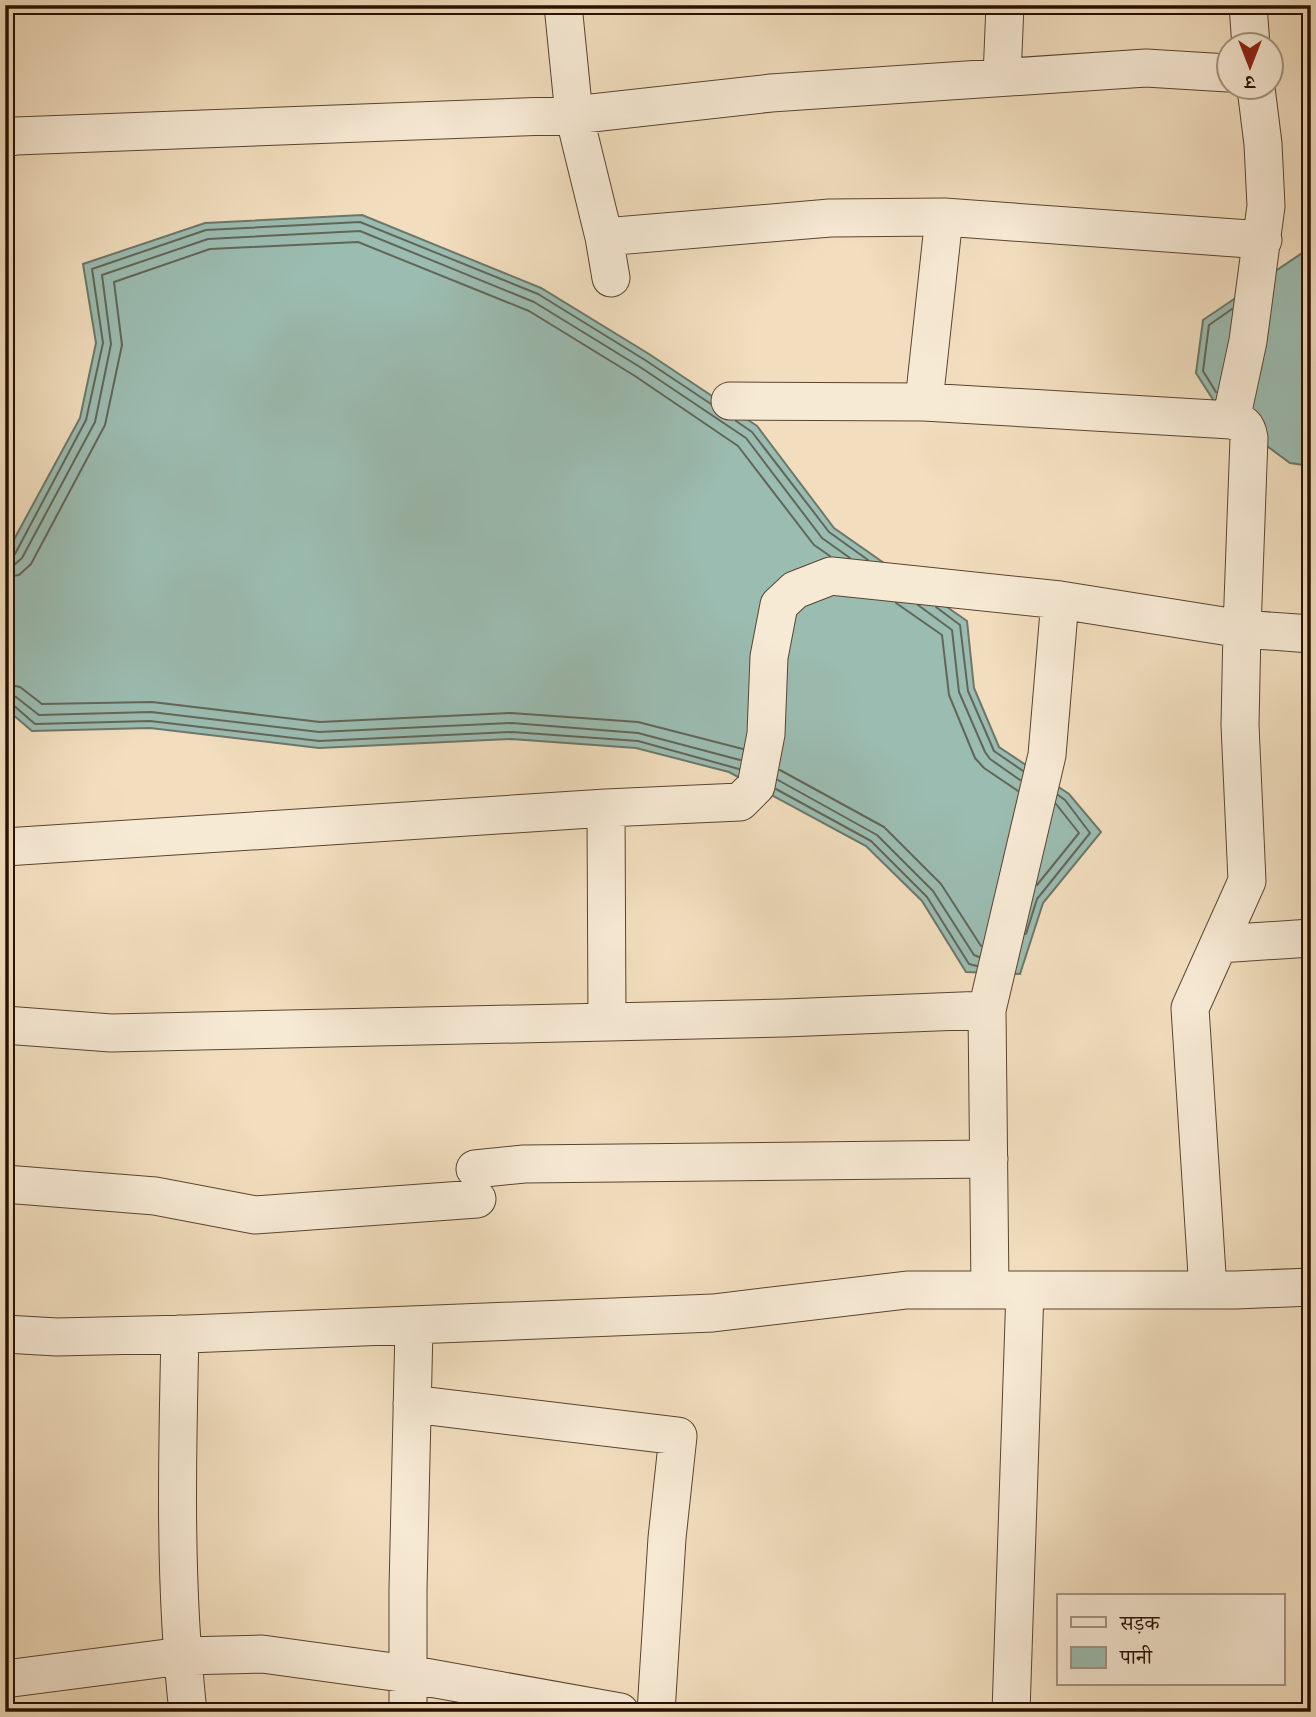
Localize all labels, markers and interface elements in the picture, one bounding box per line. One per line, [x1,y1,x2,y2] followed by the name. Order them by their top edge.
[1214,32,1284,102] north arrow
[1244,68,1257,94] text: उ
[1057,1594,1284,1686] legend
[1119,1610,1160,1639] text: सड़क
[1119,1644,1153,1673] text: पानी

